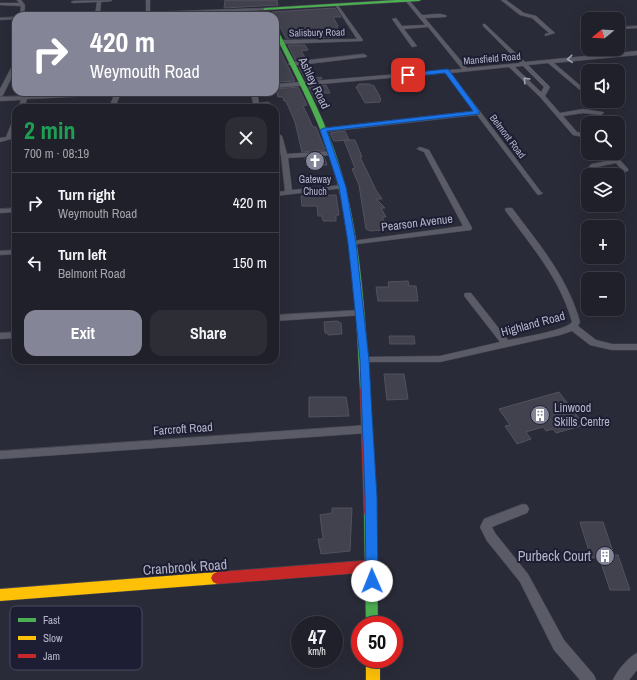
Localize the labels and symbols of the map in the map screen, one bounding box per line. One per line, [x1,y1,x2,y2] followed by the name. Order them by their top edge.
[581,12,625,56] north arrow
[289,26,345,39] street label: Salisbury Road
[463,50,521,67] street label: Mansfield Road
[294,54,333,112] street label: Ashley Road
[567,55,573,64] one-way arrow
[391,58,425,92] pin
[523,77,531,85] one-way arrow
[487,112,528,161] street label: Belmont Road
[304,150,326,172] church icon: Gateway Chuch
[299,173,332,198] place label: Gateway Chuch
[380,211,454,235] street label: Pearson Avenue
[499,308,567,340] street label: Highland Road
[554,400,610,430] place label: Linwood Skills Centre
[529,404,551,426] building icon: Linwood Skills Centre
[153,419,213,439] street label: Farcroft Road
[594,545,616,567] building icon: Purbeck Court
[518,547,591,565] place label: Purbeck Court
[142,555,228,579] street label: Cranbrook Road
[351,560,393,602] position arrow
[10,606,142,670] legend
[43,613,61,627] text: Fast
[351,616,403,668] speed limit sign: 50
[43,631,63,645] text: Slow
[43,649,60,663] text: Jam

